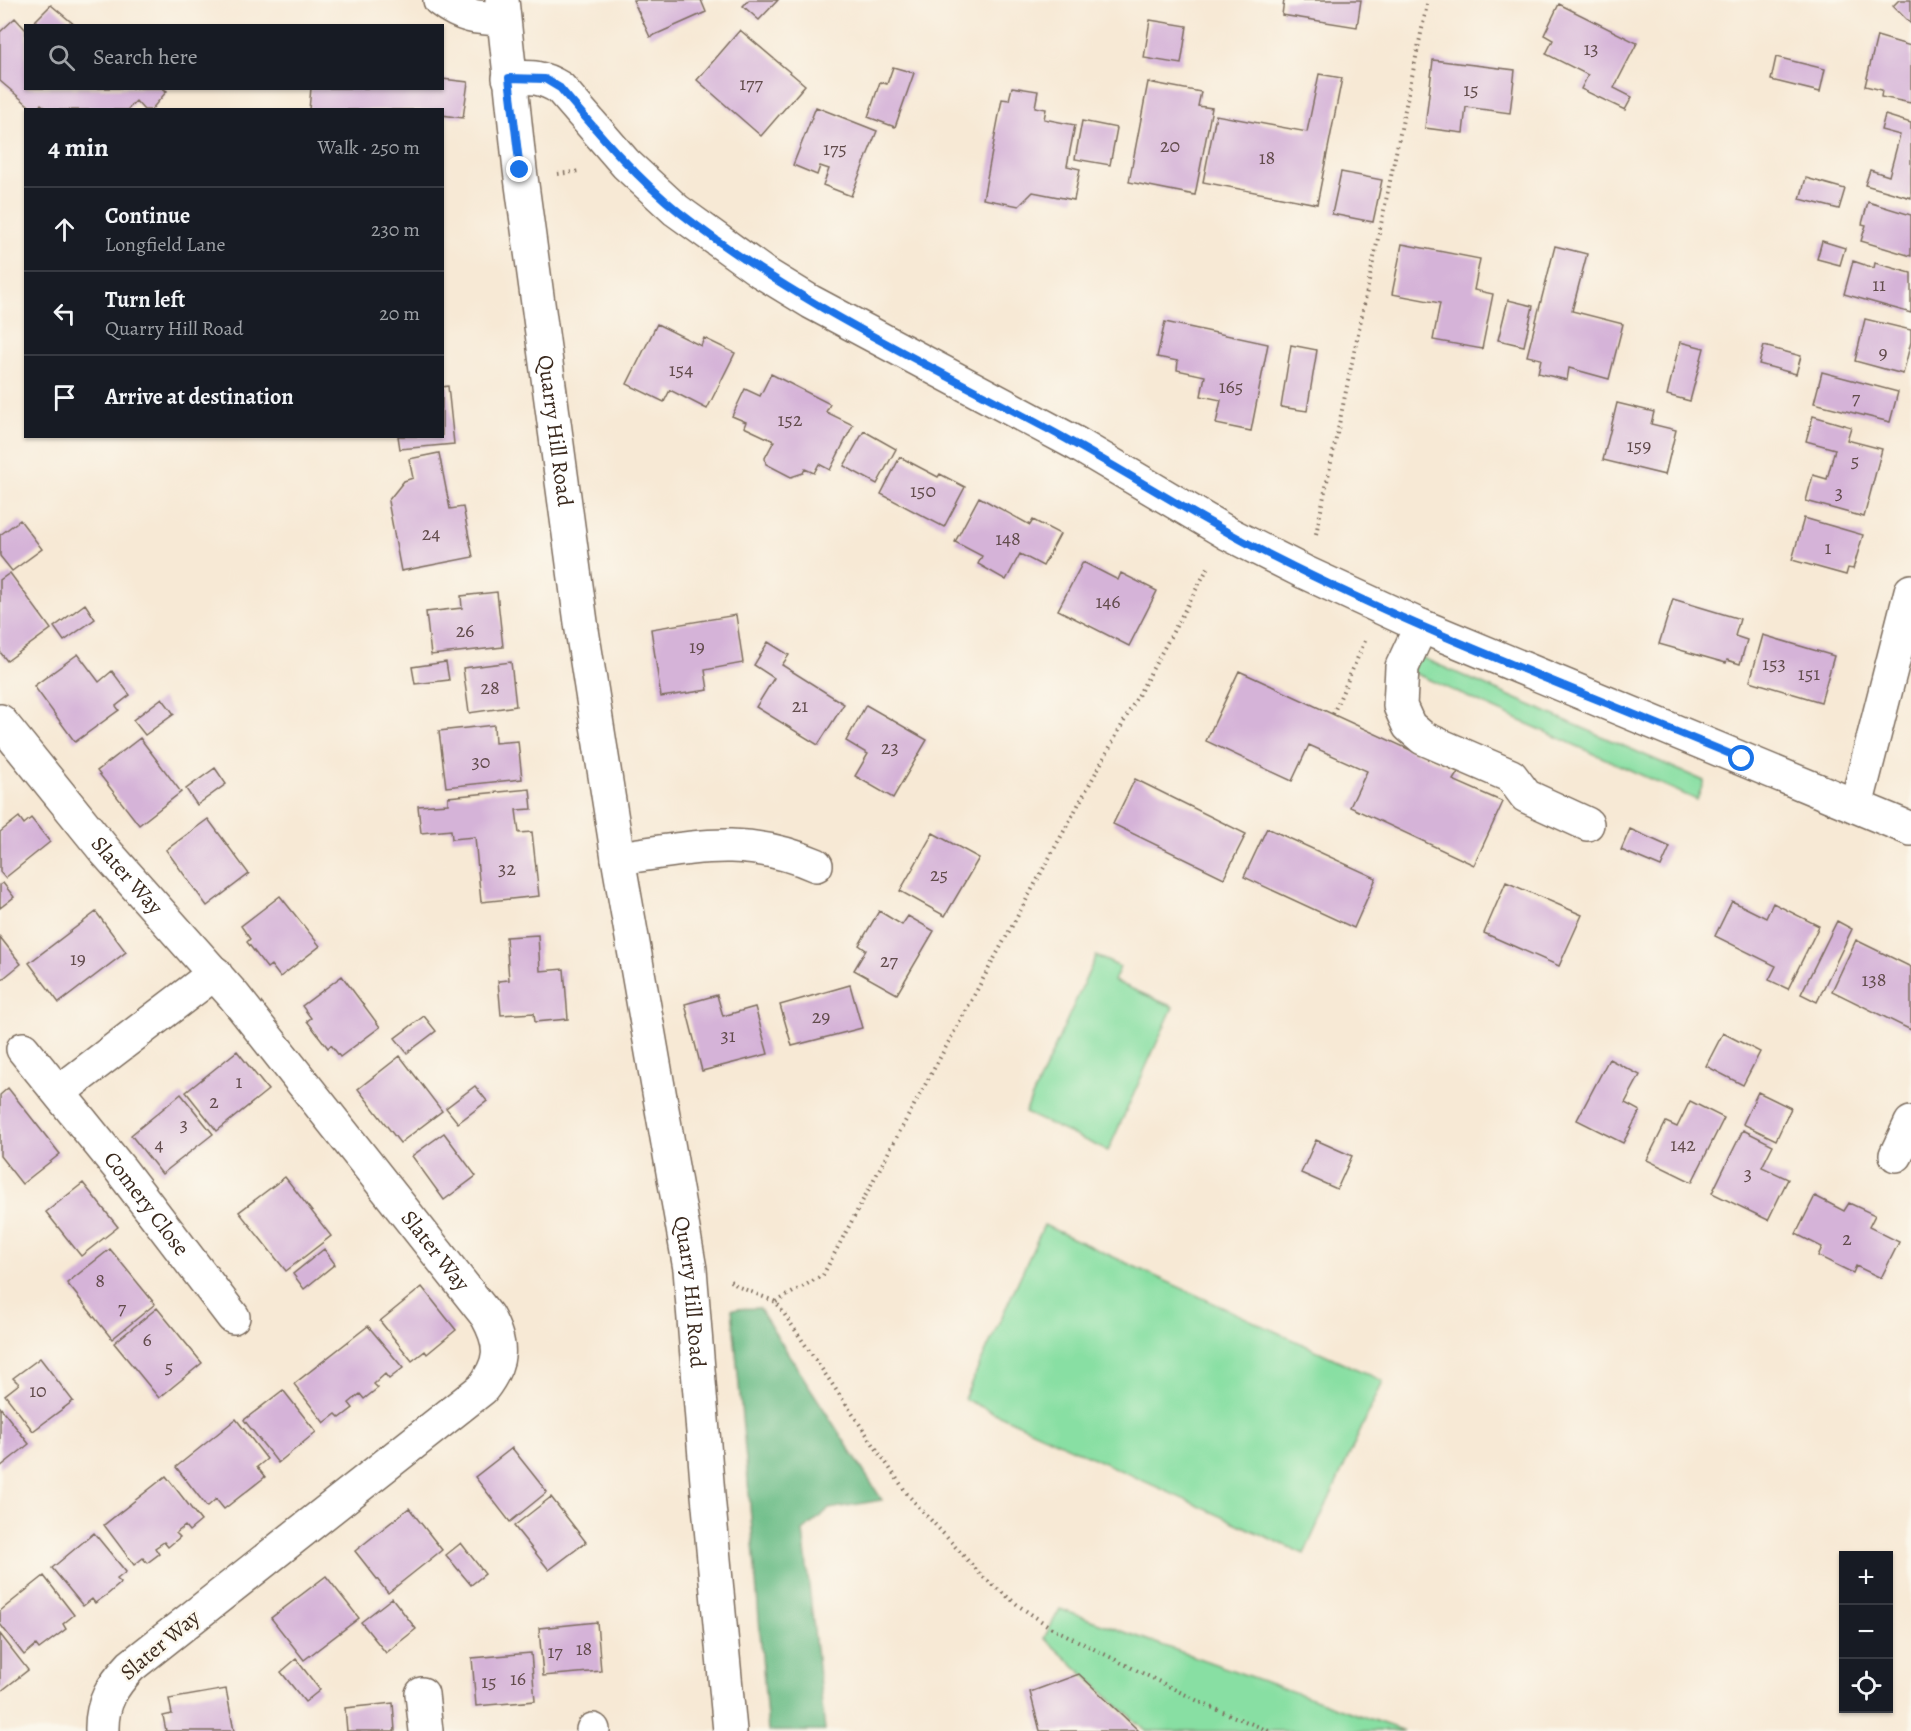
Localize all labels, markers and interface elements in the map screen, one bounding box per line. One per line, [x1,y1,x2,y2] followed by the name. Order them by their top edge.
[24,24,444,90] search box
[1583,35,1599,62] house number: 13
[45,41,78,74] icon: search
[93,42,198,72] text: Search here
[739,70,763,97] house number: 177
[1463,76,1479,103] house number: 15
[48,130,109,165] text: 4 min
[1160,132,1180,159] house number: 20
[318,134,420,161] text: Walk · 250 m
[823,135,847,162] house number: 175
[1259,144,1275,171] house number: 18
[506,156,532,182] route end
[105,201,190,231] text: Continue
[48,213,81,246] icon: ahead
[371,216,420,243] text: 230 m
[105,231,226,258] text: Longfield Lane
[1872,271,1886,298] house number: 11
[105,285,185,315] text: Turn left
[48,297,81,330] icon: left
[379,300,420,327] text: 20 m
[105,315,243,342] text: Quarry Hill Road
[1878,339,1888,366] house number: 9
[530,353,580,508] street label: Quarry Hill Road
[669,356,693,383] house number: 154
[1219,373,1243,400] house number: 165
[48,381,81,414] icon: arrive
[105,382,294,412] text: Arrive at destination
[1852,384,1861,411] house number: 7
[778,406,803,433] house number: 152
[1627,432,1651,459] house number: 159
[1851,447,1859,474] house number: 5
[910,477,936,504] house number: 150
[1835,479,1843,506] house number: 3
[422,520,440,547] house number: 24
[995,525,1021,552] house number: 148
[1825,534,1832,561] house number: 1
[1095,588,1121,615] house number: 146
[456,617,474,644] house number: 26
[689,633,705,660] house number: 19
[1762,650,1786,677] house number: 153
[1798,660,1820,687] house number: 151
[480,674,500,701] house number: 28
[792,692,808,719] house number: 21
[881,734,899,761] house number: 23
[1728,745,1754,771] route start
[472,748,490,775] house number: 30
[84,830,170,921] street label: Slater Way
[498,855,516,882] house number: 32
[930,861,948,888] house number: 25
[70,945,86,972] house number: 19
[880,947,899,974] house number: 27
[1862,966,1886,993] house number: 138
[812,1003,830,1030] house number: 29
[720,1022,736,1049] house number: 31
[236,1068,243,1095] house number: 1
[209,1088,219,1115] house number: 2
[180,1111,188,1138] house number: 3
[154,1131,164,1158] house number: 4
[1670,1131,1696,1158] house number: 142
[97,1145,196,1262] street label: Comery Close
[1744,1160,1752,1187] house number: 3
[394,1204,477,1298] street label: Slater Way
[666,1214,713,1369] street label: Quarry Hill Road
[1842,1225,1852,1252] house number: 2
[95,1267,105,1294] house number: 8
[118,1294,127,1321] house number: 7
[142,1326,152,1353] house number: 6
[165,1353,173,1380] house number: 5
[29,1377,47,1404] house number: 10
[1839,1551,1893,1713] map controls
[1839,1551,1893,1605] button: +
[114,1603,206,1687] street label: Slater Way
[1839,1605,1893,1659] button: −
[576,1635,592,1662] house number: 18
[547,1638,563,1665] house number: 17
[1839,1659,1893,1713] button: locate
[510,1665,526,1692] house number: 16
[481,1668,497,1695] house number: 15

